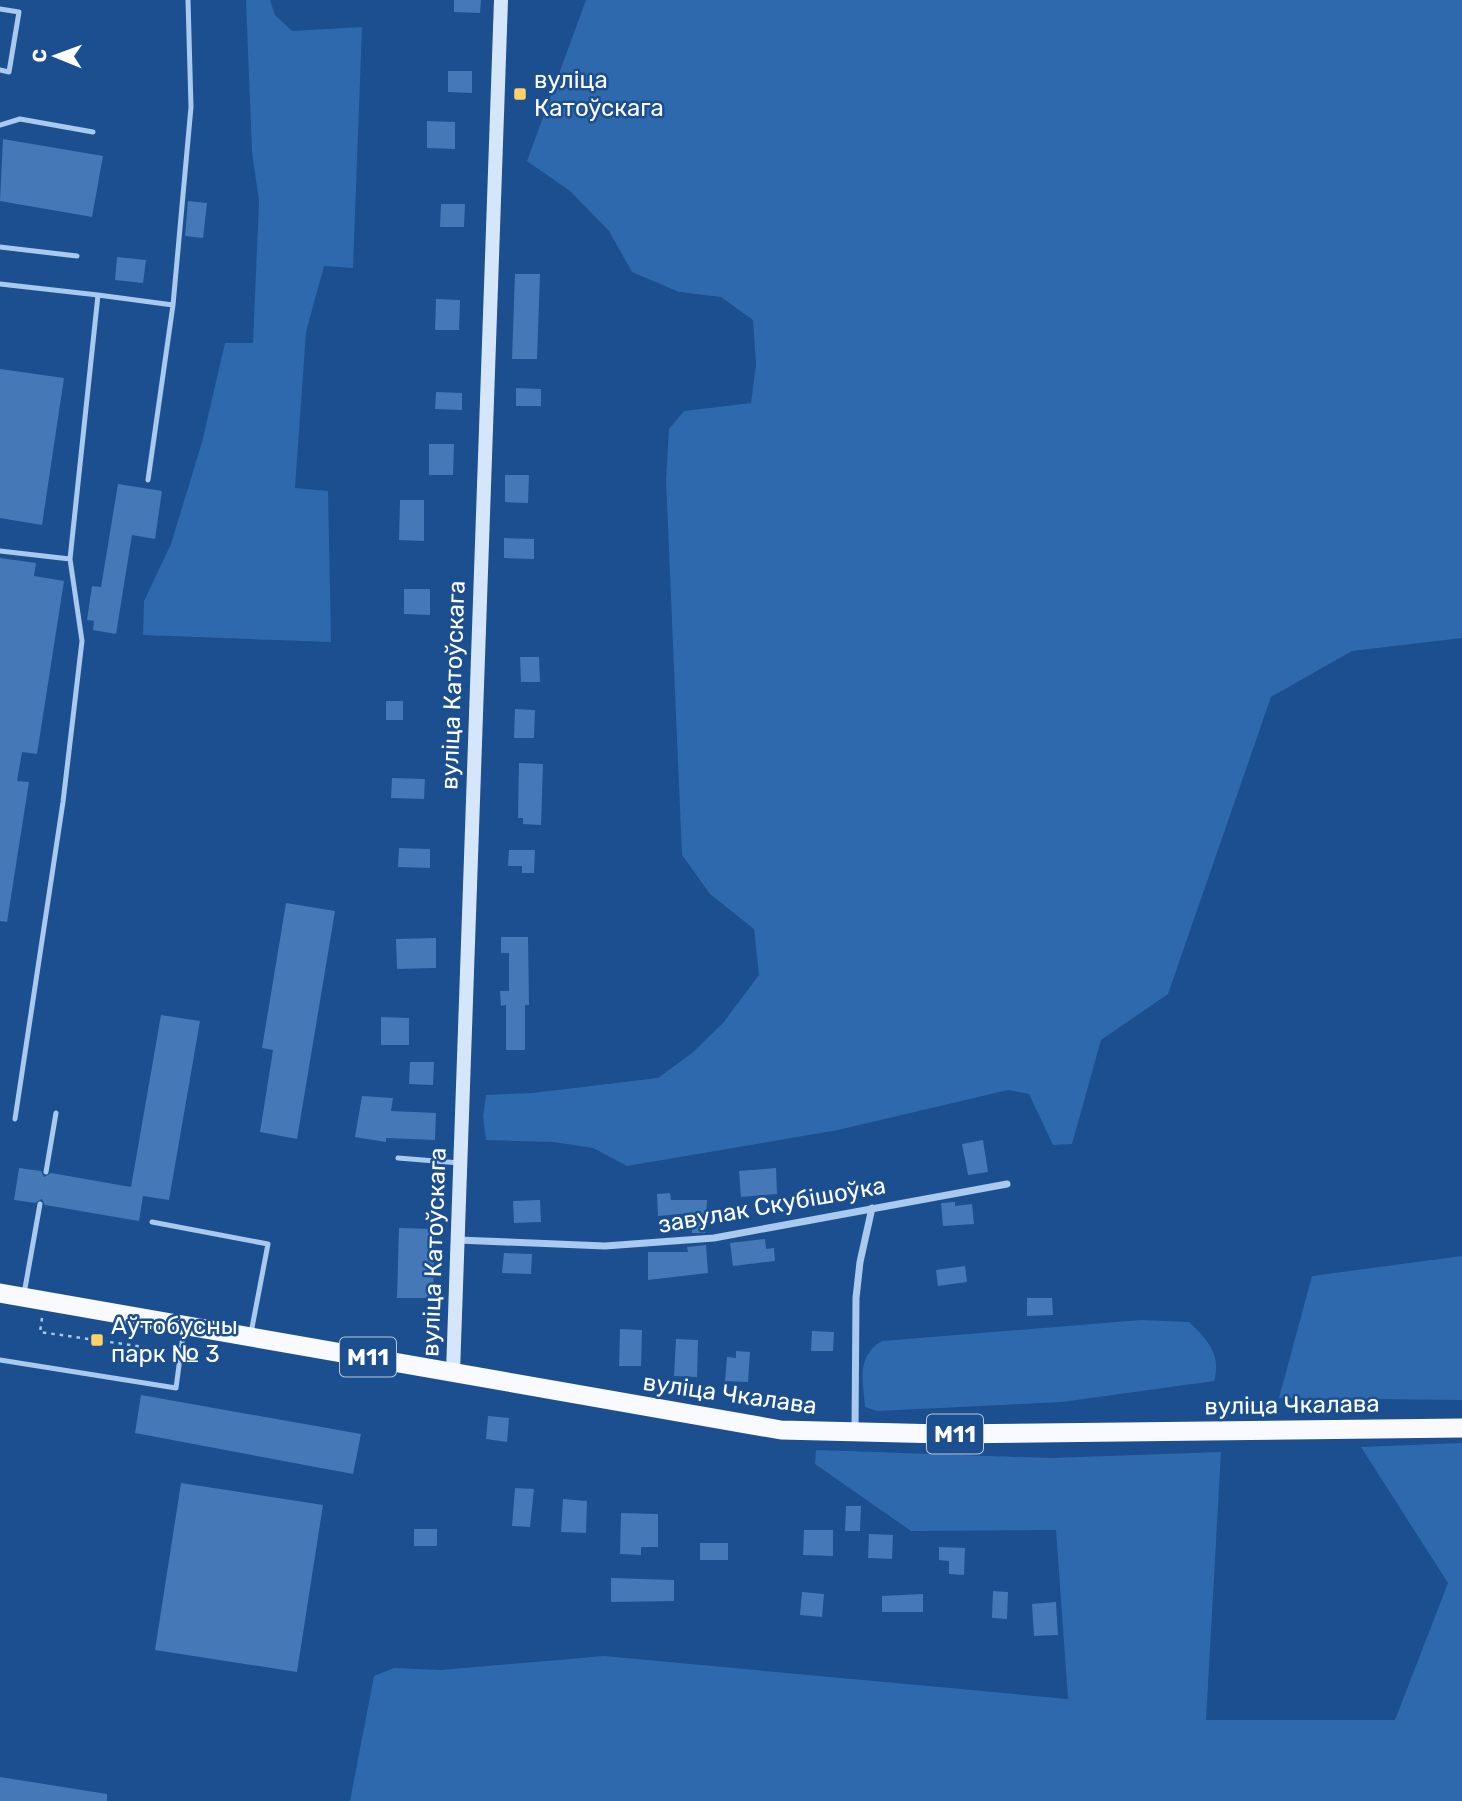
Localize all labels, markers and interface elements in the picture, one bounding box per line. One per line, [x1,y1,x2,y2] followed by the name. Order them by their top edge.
[21,21,91,91] north arrow
[28,49,51,63] text: С
[534,66,664,122] place label: вуліца Катоўскага
[512,86,528,102] marker: вуліца Катоўскага
[435,580,471,790] street label: вуліца Катоўскага
[416,1147,452,1357] street label: вуліца Катоўскага
[656,1171,888,1239] street label: завулак Скубішоўка
[111,1312,238,1368] place label: Аўтобусны парк № 3
[89,1332,105,1348] marker: Аўтобусны парк № 3
[340,1338,396,1376] road number: М11
[641,1368,819,1420] street label: вуліца Чкалава
[1204,1389,1380,1421] street label: вуліца Чкалава
[927,1414,983,1454] road number: М11

